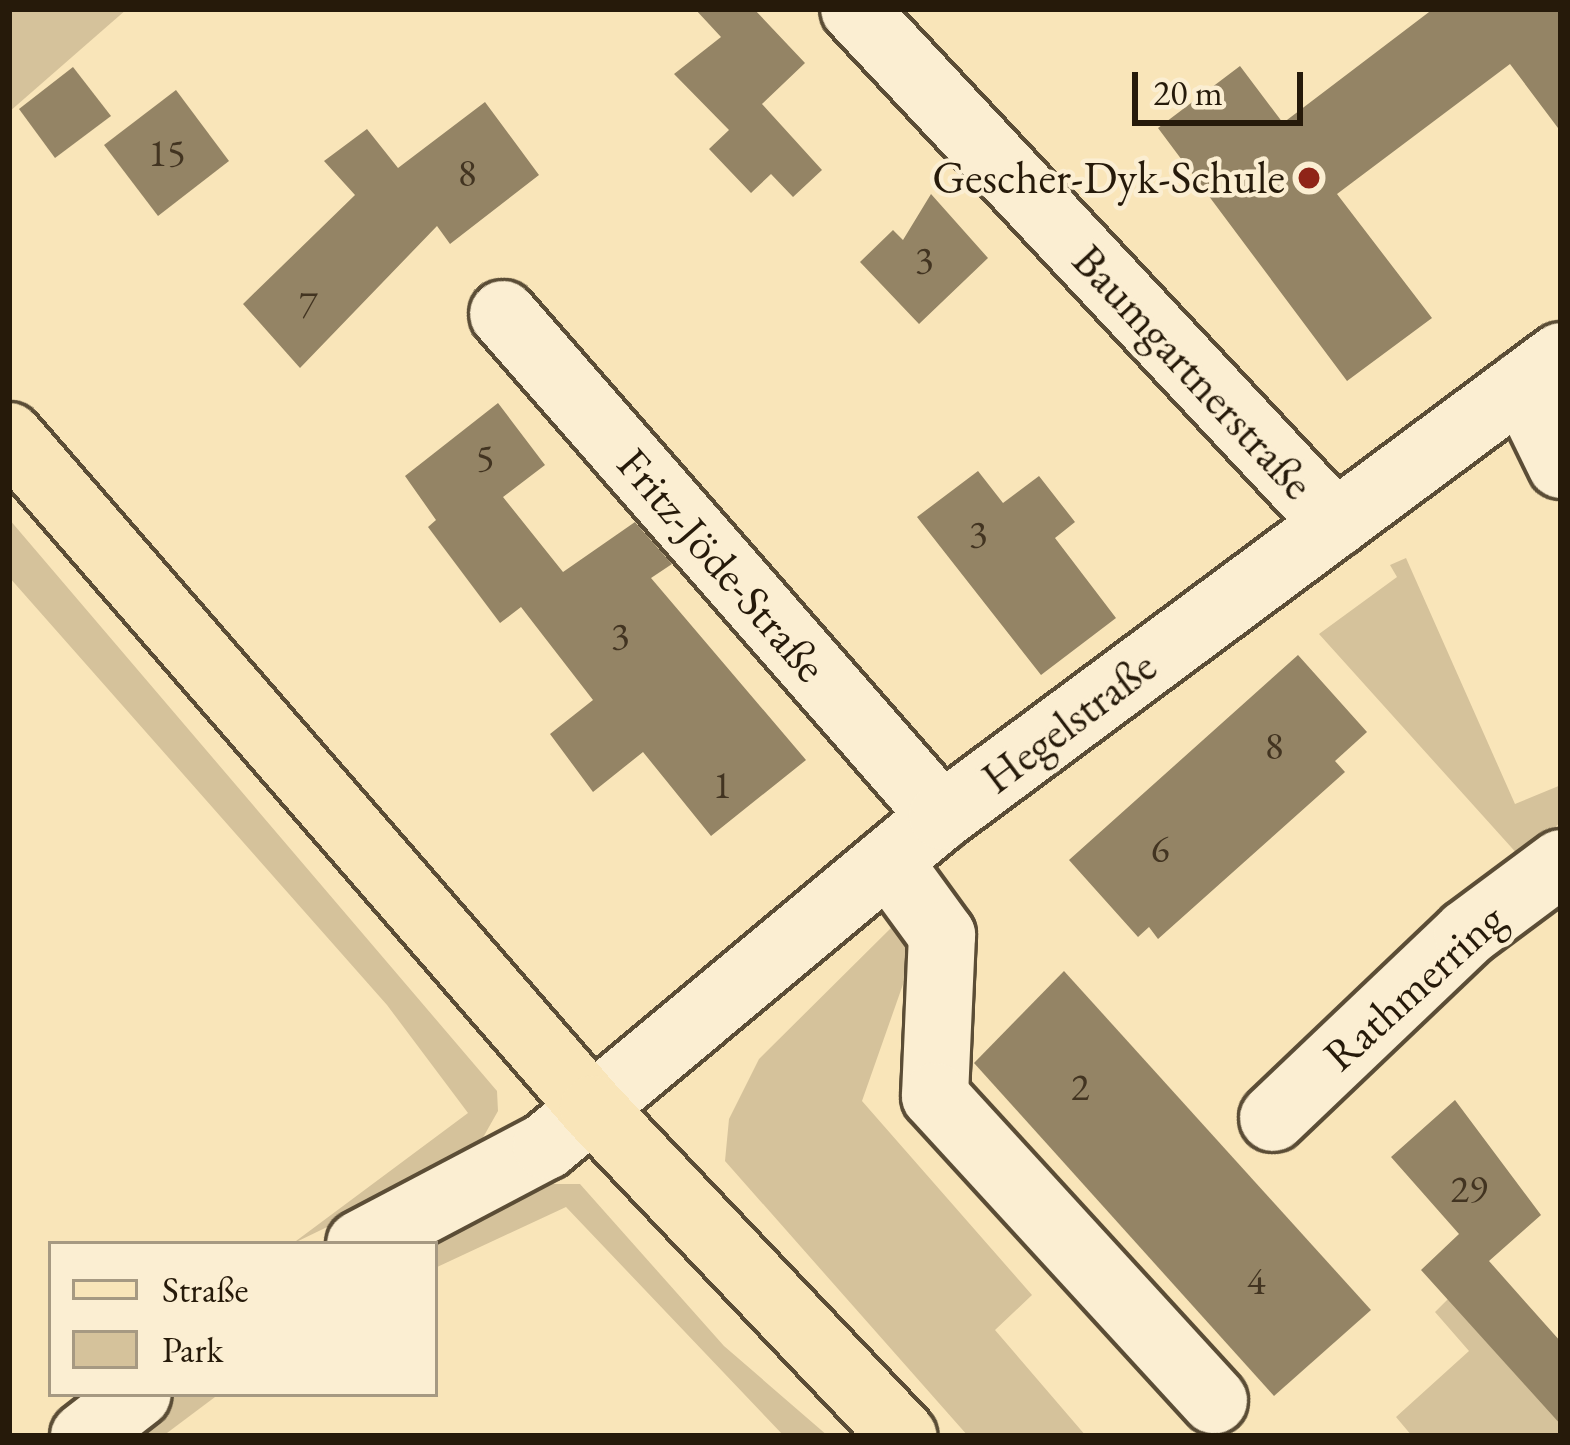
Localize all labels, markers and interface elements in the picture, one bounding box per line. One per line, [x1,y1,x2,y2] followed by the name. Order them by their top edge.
[1138,48,1309,122] scale bar
[1153,69,1223,116] text: 20 m
[148,130,186,176] house number: 15
[458,150,476,196] house number: 8
[932,151,1285,205] place label: Gescher-Dyk-Schule
[1296,165,1322,191] marker: Gescher-Dyk-Schule
[1061,234,1325,510] street label: Baumgartnerstraße
[915,237,933,283] house number: 3
[299,281,317,327] house number: 7
[476,435,494,481] house number: 5
[606,437,838,693] street label: Fritz-Jöde-Straße
[969,511,987,557] house number: 3
[611,613,629,659] house number: 3
[971,639,1167,805] street label: Hegelstraße
[1265,723,1283,769] house number: 8
[713,762,731,808] house number: 1
[1151,826,1169,872] house number: 6
[1313,892,1515,1082] street label: Rathmerring
[1071,1064,1089,1110] house number: 2
[1450,1166,1488,1212] house number: 29
[48,1241,438,1397] legend
[1247,1258,1265,1304] house number: 4
[162,1266,249,1313] text: Straße
[162,1326,223,1373] text: Park

